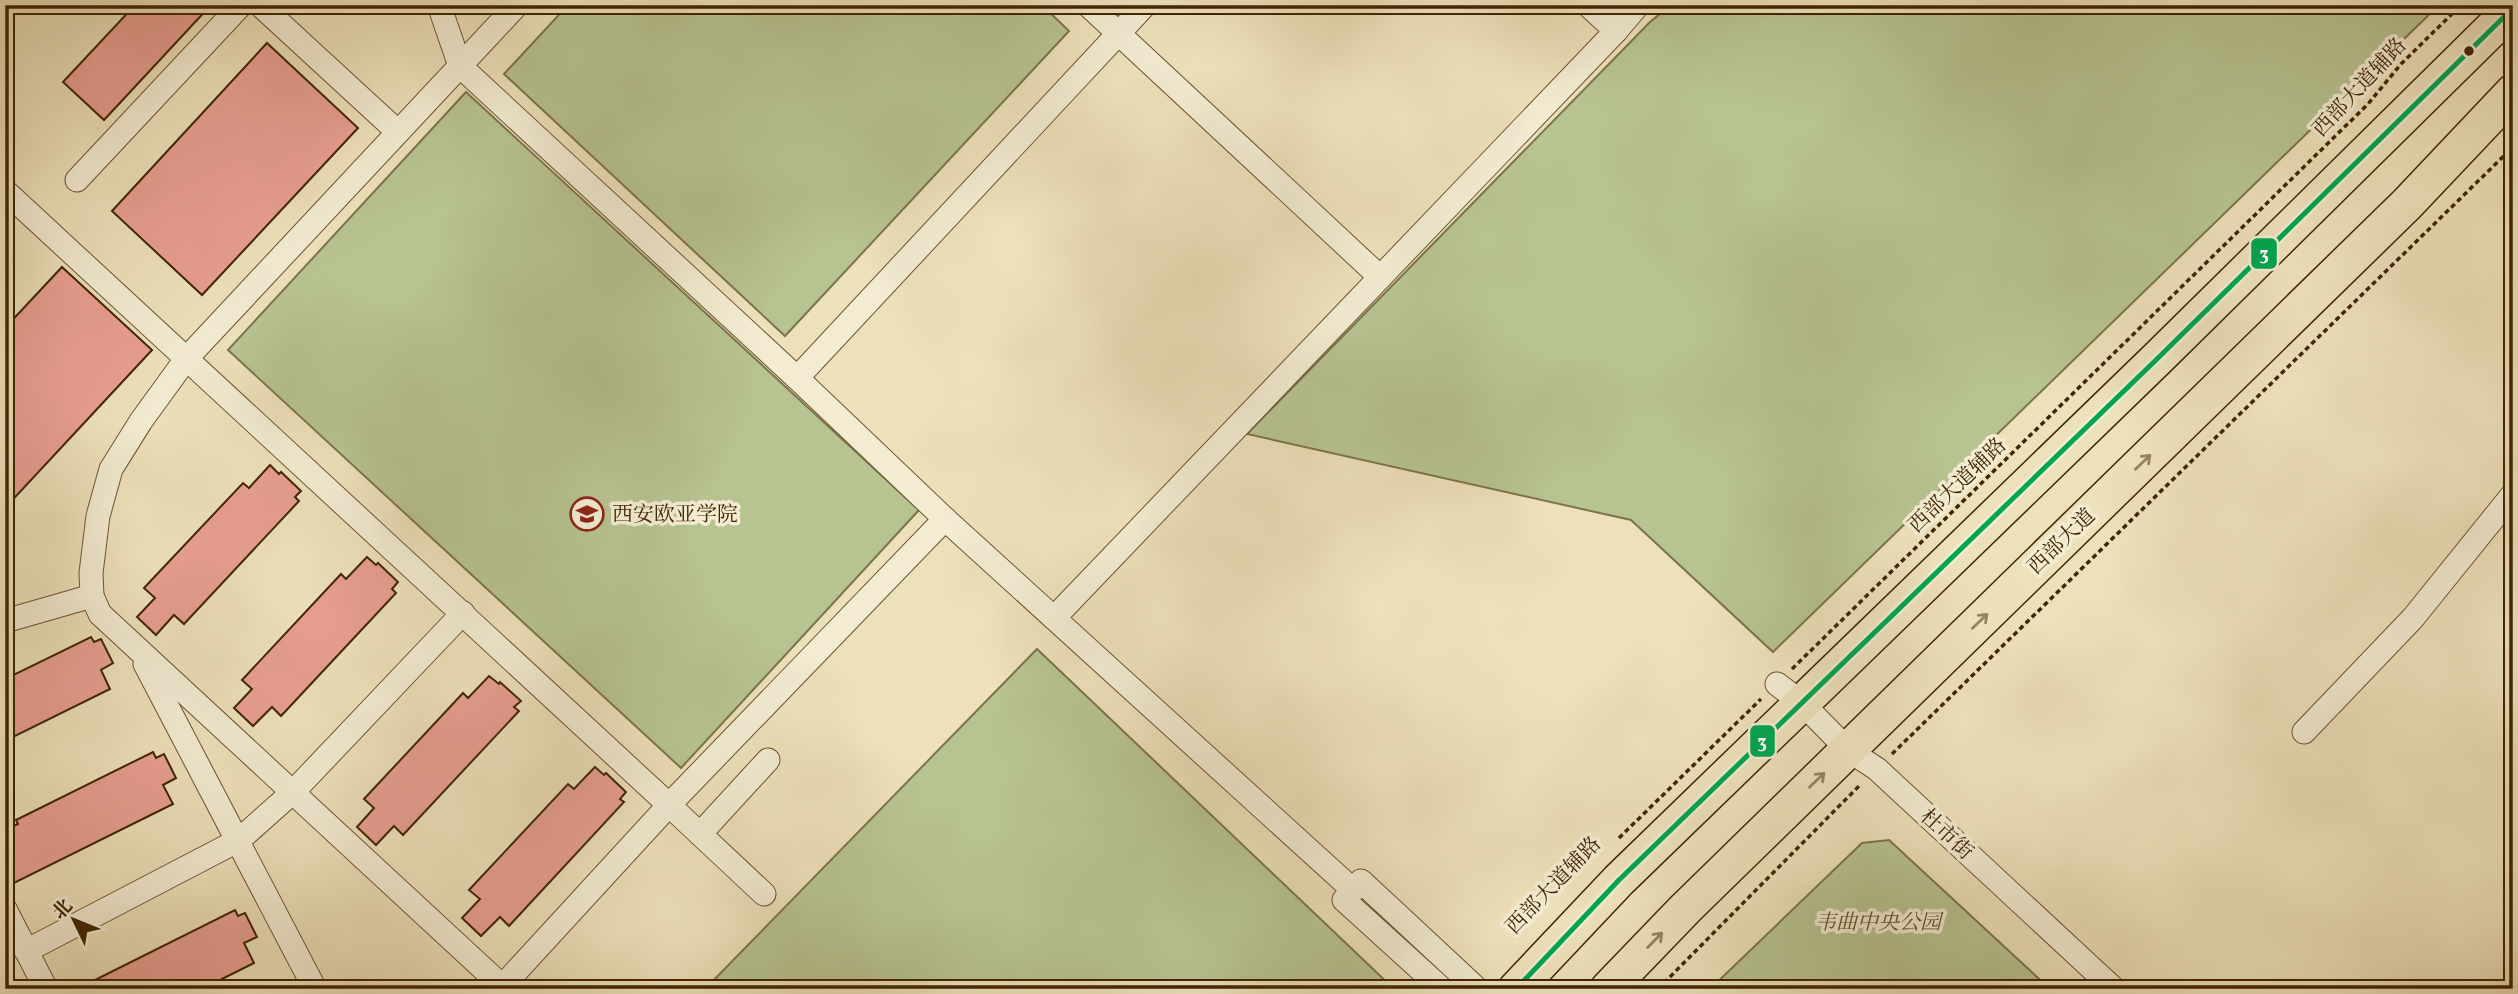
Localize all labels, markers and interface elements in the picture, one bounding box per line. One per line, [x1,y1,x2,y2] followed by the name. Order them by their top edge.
[2307,32,2414,144] street label: 西部大道辅路
[2462,44,2476,58] unlabelled marker
[2250,237,2278,270] line badge: 3
[2259,242,2269,268] text: 3
[1903,432,2013,540] street label: 西部大道辅路
[2134,454,2151,471] one-way arrow
[568,495,606,533] school or university icon: 西安欧亚学院
[612,501,738,530] place label: 西安欧亚学院
[2022,502,2102,582] street label: 西部大道
[1971,612,1988,629] one-way arrow
[1749,724,1776,758] line badge: 3
[1757,730,1767,756] text: 3
[1809,771,1826,788] one-way arrow
[1913,803,1979,867] street label: 杜市街
[1500,831,1608,941] street label: 西部大道辅路
[38,886,108,956] north arrow
[47,894,79,926] text: 北
[1815,909,1944,938] park label: 韦曲中央公园
[1647,931,1664,948] one-way arrow

